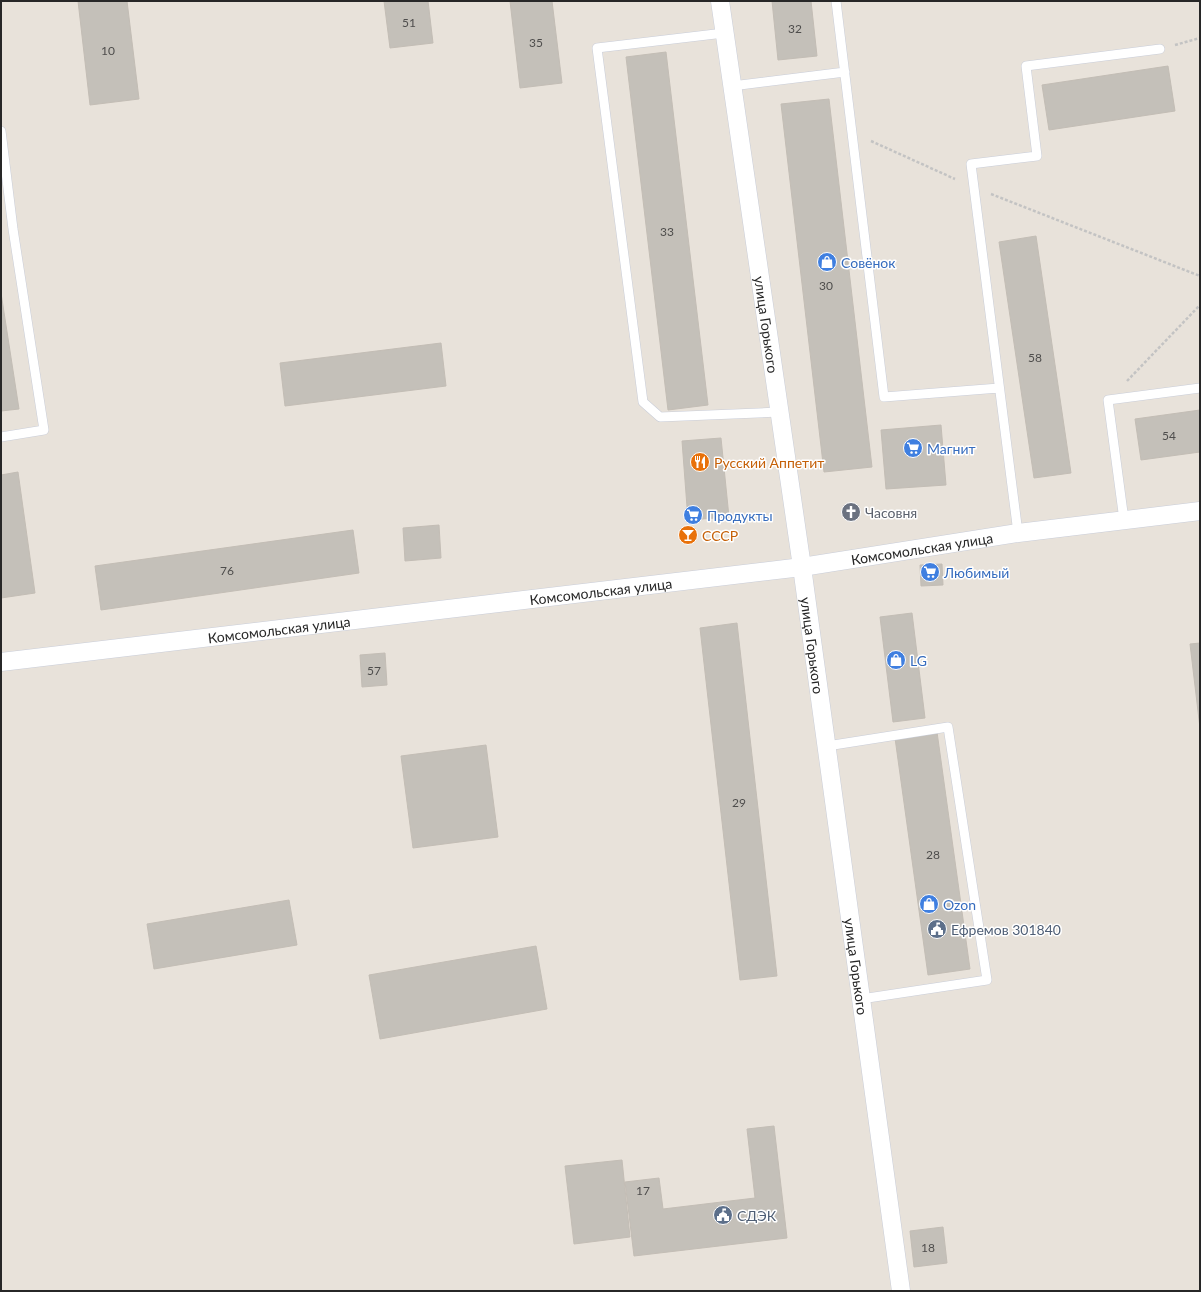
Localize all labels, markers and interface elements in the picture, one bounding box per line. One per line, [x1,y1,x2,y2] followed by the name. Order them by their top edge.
[402,15,416,30] house number: 51
[788,21,802,36] house number: 32
[529,35,543,50] house number: 35
[101,43,115,58] house number: 10
[660,224,674,239] house number: 33
[816,251,838,273] shop icon: Совёнок
[841,254,896,271] place label: Совёнок
[751,275,782,374] street label: улица Горького
[819,278,833,293] house number: 30
[1028,350,1042,365] house number: 58
[1162,428,1176,443] house number: 54
[902,437,924,459] supermarket icon: Магнит
[927,440,976,457] place label: Магнит
[689,451,711,473] restaurant icon: Русский Аппетит
[714,454,824,471] place label: Русский Аппетит
[840,501,862,523] church icon: Часовня
[682,504,704,526] supermarket icon: Продукты
[865,504,917,521] place label: Часовня
[707,507,773,524] place label: Продукты
[677,524,699,546] bar icon: СССР
[702,527,738,544] place label: СССР
[850,529,994,568] street label: Комсомольская улица
[919,561,941,583] supermarket icon: Любимый
[220,563,234,578] house number: 76
[943,564,1009,581] place label: Любимый
[529,574,673,608] street label: Комсомольская улица
[798,596,828,695] street label: улица Горького
[207,612,351,646] street label: Комсомольская улица
[885,649,907,671] shop icon: LG
[910,652,927,669] place label: LG
[367,663,381,678] house number: 57
[732,795,746,810] house number: 29
[926,847,940,862] house number: 28
[918,893,940,915] shop icon: Ozon
[943,896,976,913] place label: Ozon
[842,917,872,1016] street label: улица Горького
[926,918,948,940] public building icon: Ефремов 301840
[951,921,1061,938] place label: Ефремов 301840
[636,1183,650,1198] house number: 17
[712,1204,734,1226] public building icon: СДЭК
[737,1207,777,1224] place label: СДЭК
[921,1240,935,1255] house number: 18

